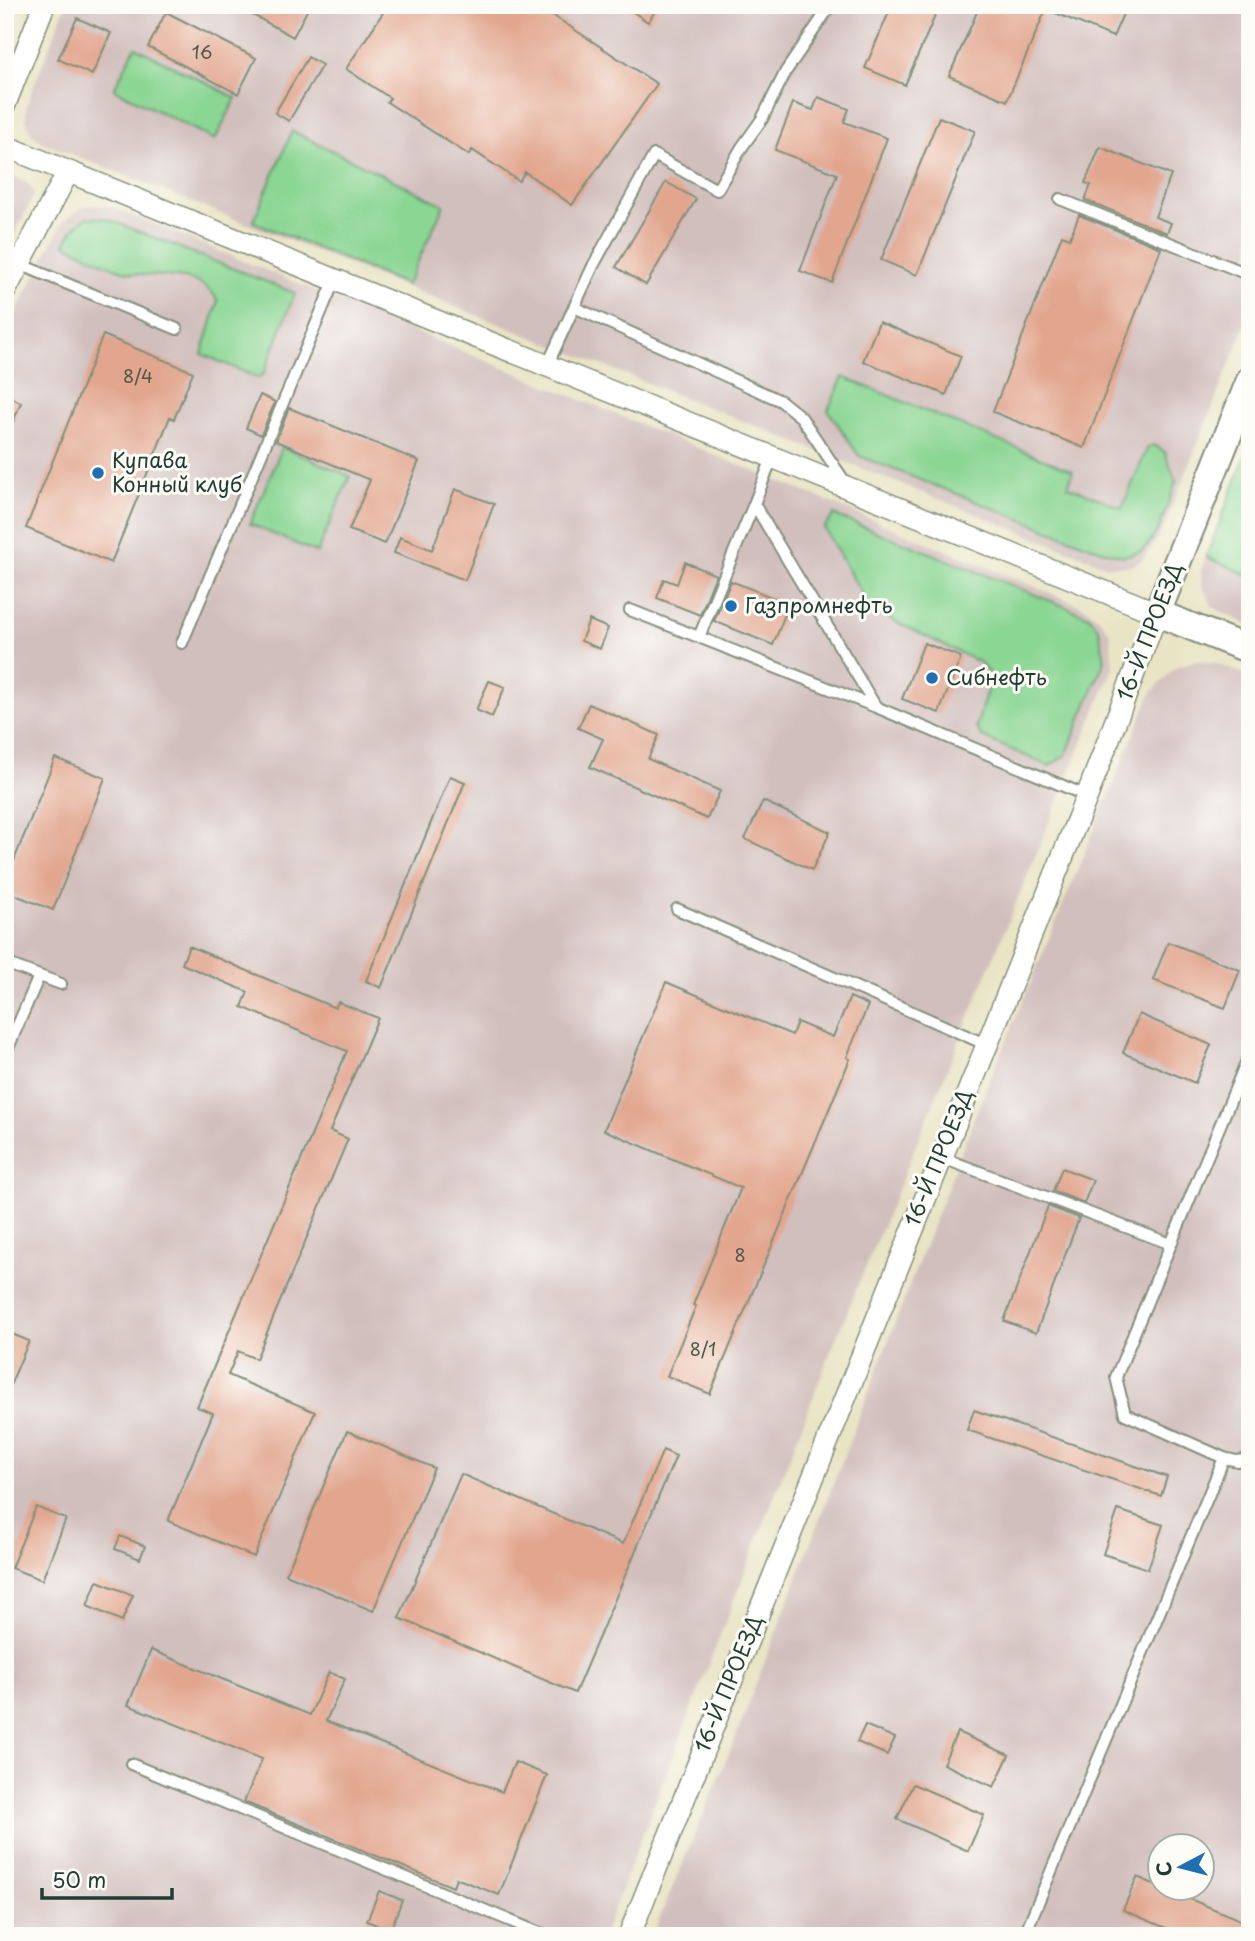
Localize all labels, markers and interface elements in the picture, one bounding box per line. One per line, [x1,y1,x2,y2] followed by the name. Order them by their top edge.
[192,38,212,65] house number: 16
[123,362,153,389] house number: 8/4
[112,443,242,499] place label: Купава Конный клуб
[90,465,106,481] marker: Купава Конный клуб
[1107,558,1189,705] street label: 16-Й ПРОЕЗД
[745,588,893,620] place label: Газпромнефть
[723,598,739,614] marker: Газпромнефть
[946,660,1047,692] place label: Сибнефть
[924,670,940,686] marker: Сибнефть
[895,1084,979,1231] street label: 16-Й ПРОЕЗД
[734,1241,746,1268] house number: 8
[690,1335,716,1362] house number: 8/1
[685,1610,769,1757] street label: 16-Й ПРОЕЗД
[1146,1832,1216,1902] north arrow
[42,1857,172,1901] scale bar
[1148,1860,1178,1878] text: С
[52,1863,106,1895] text: 50 m

